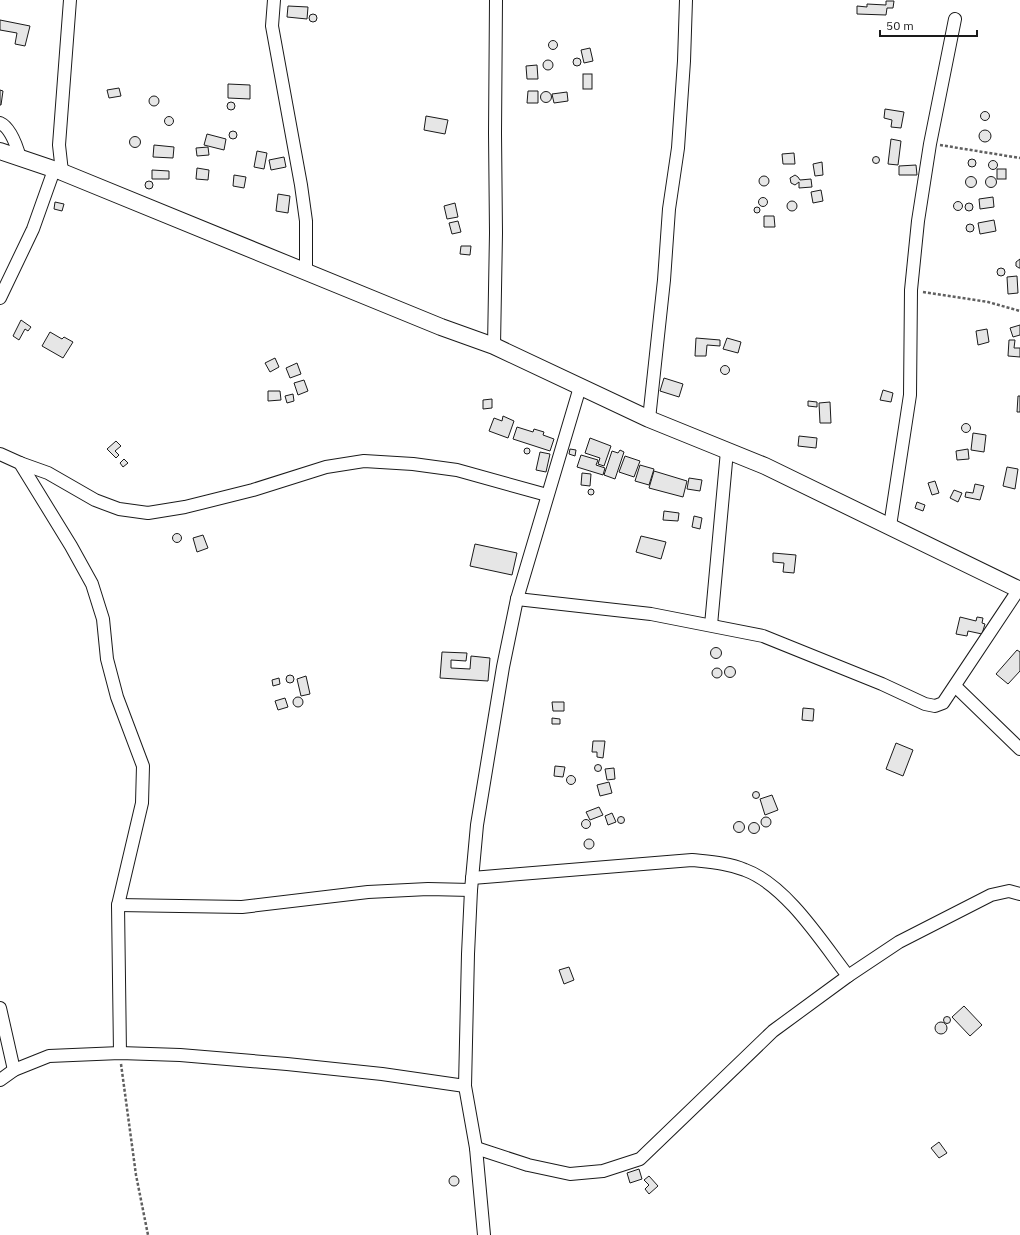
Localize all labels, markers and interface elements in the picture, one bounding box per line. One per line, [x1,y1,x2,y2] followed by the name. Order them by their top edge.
[880,12,977,38] scale bar
[886,18,914,33] text: 50 m

